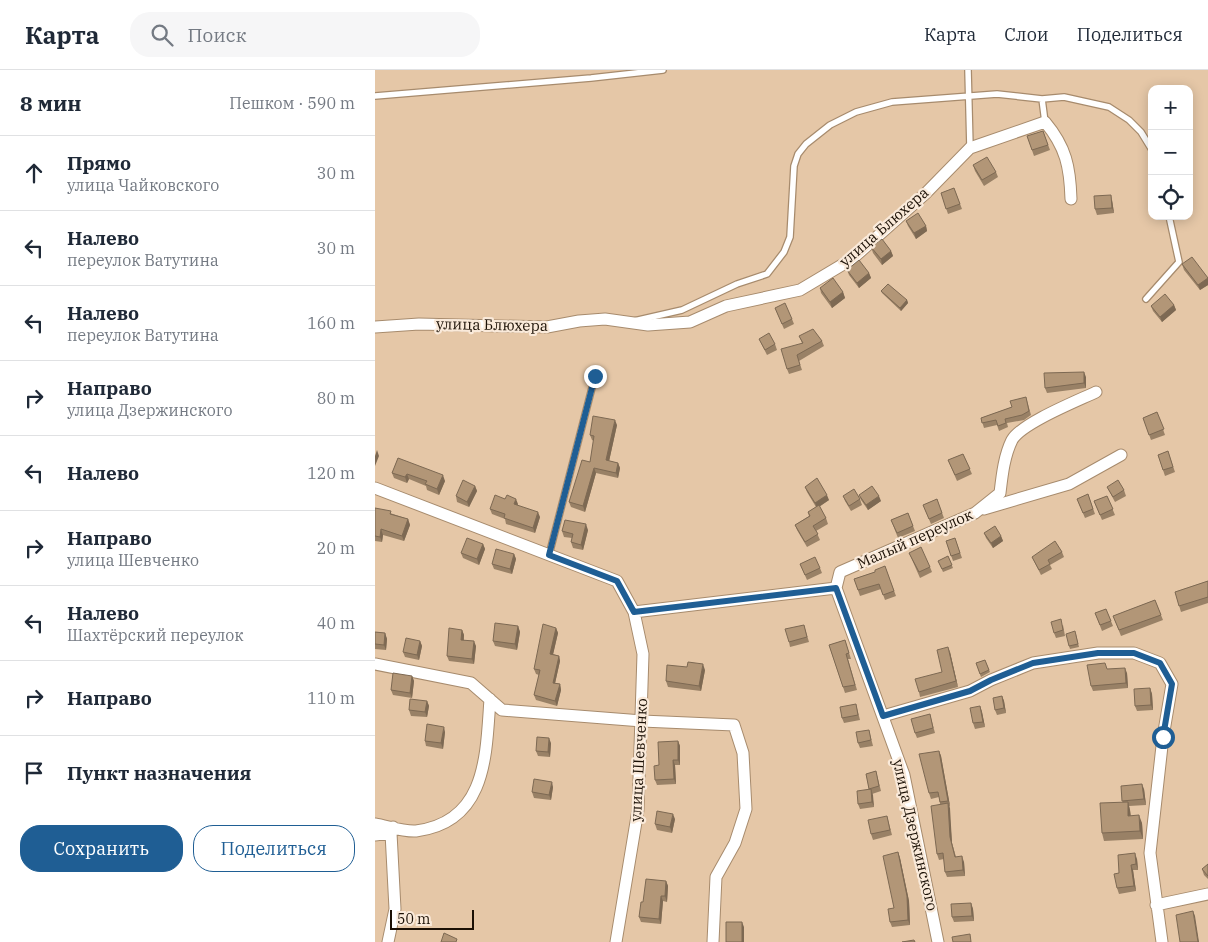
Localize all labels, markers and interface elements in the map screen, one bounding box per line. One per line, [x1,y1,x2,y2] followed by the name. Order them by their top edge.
[130,12,480,57] search box
[25,19,100,51] text: Карта
[148,21,176,49] icon: search
[188,23,247,47] text: Поиск
[924,23,976,46] text: Карта
[1004,23,1049,46] text: Слои
[1077,23,1183,46] text: Поделиться
[1148,85,1193,220] map controls
[1148,85,1193,130] button: +
[20,89,82,117] text: 8 мин
[229,93,355,113] text: Пешком · 590 m
[1148,130,1193,175] button: −
[67,151,131,175] text: Прямо
[20,159,48,187] icon: ahead
[317,163,355,183] text: 30 m
[67,175,219,195] text: улица Чайковского
[1148,175,1193,220] button: locate
[835,183,932,271] street label: улица Блюхера
[67,226,139,250] text: Налево
[20,234,48,262] icon: left
[317,238,355,258] text: 30 m
[67,250,219,270] text: переулок Ватутина
[67,301,139,325] text: Налево
[20,309,48,337] icon: left
[307,313,355,333] text: 160 m
[436,314,548,335] street label: улица Блюхера
[67,325,219,345] text: переулок Ватутина
[584,365,607,388] route end
[67,376,152,400] text: Направо
[20,384,48,412] icon: right
[317,388,355,408] text: 80 m
[67,400,233,420] text: улица Дзержинского
[20,459,48,487] icon: left
[67,461,139,485] text: Налево
[307,463,355,483] text: 120 m
[854,504,976,573] street label: Малый переулок
[67,526,152,550] text: Направо
[20,534,48,562] icon: right
[317,538,355,558] text: 20 m
[67,550,199,570] text: улица Шевченко
[67,601,139,625] text: Налево
[20,609,48,637] icon: left
[317,613,355,633] text: 40 m
[67,625,244,645] text: Шахтёрский переулок
[20,684,48,712] icon: right
[67,686,152,710] text: Направо
[307,688,355,708] text: 110 m
[626,698,651,822] street label: улица Шевченко
[1152,726,1175,749] route start
[889,757,942,913] street label: улица Дзержинского
[20,759,48,787] icon: arrive
[67,761,251,785] text: Пункт назначения
[20,825,183,872] button: Сохранить
[193,825,355,872] button: Поделиться
[390,907,474,930] scale bar
[397,910,430,928] text: 50 m

